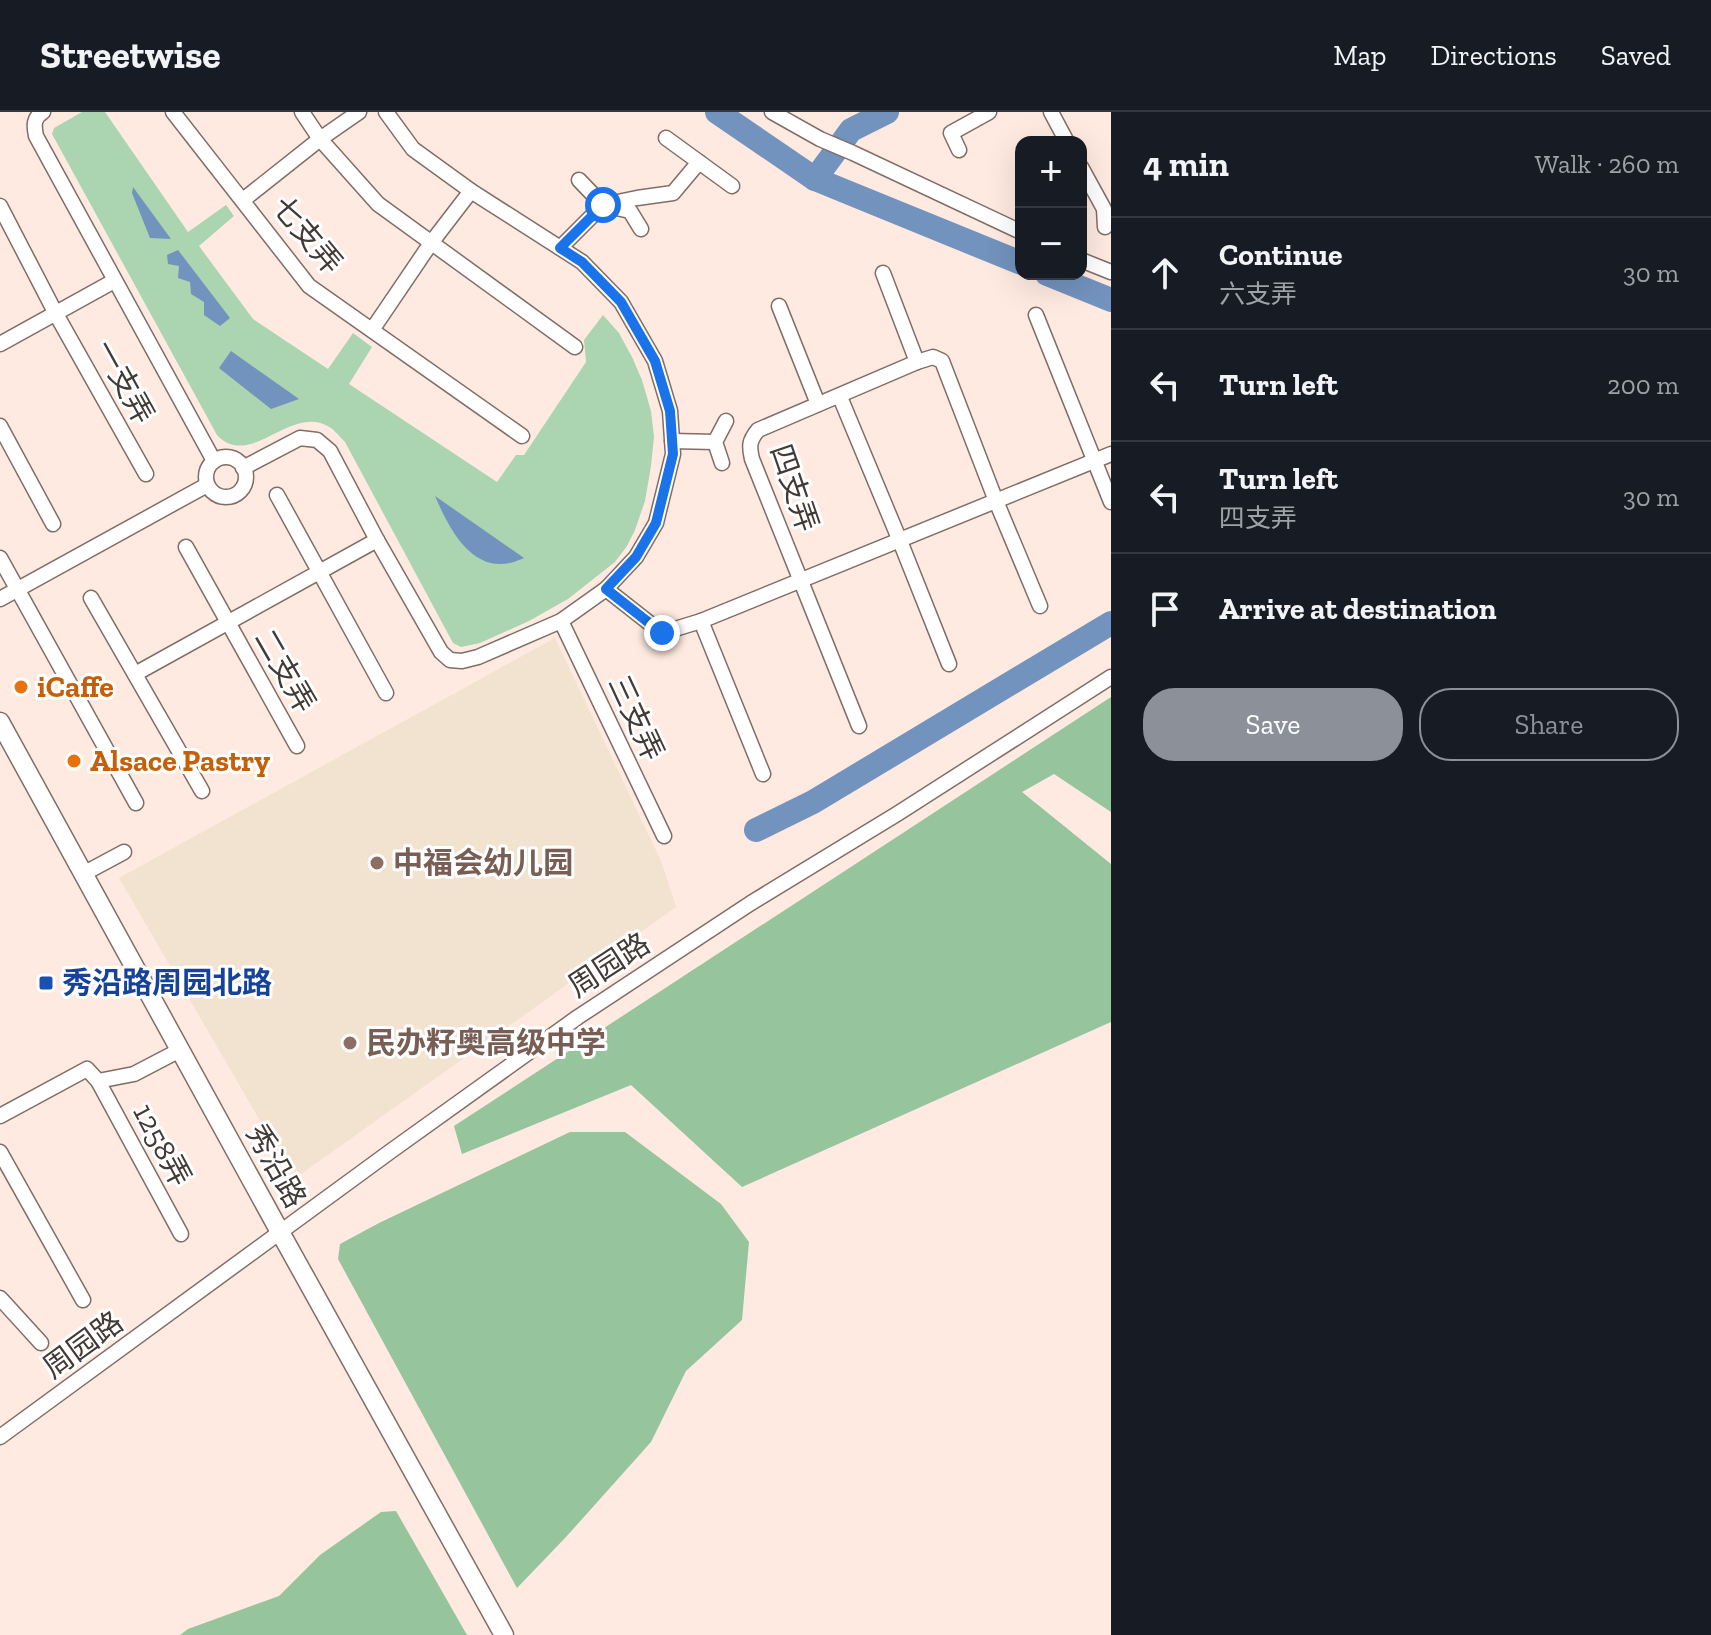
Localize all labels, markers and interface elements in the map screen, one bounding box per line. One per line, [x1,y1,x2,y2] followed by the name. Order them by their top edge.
[40,32,221,78] text: Streetwise
[1333,39,1386,72] text: Map
[1430,39,1557,72] text: Directions
[1601,39,1671,72] text: Saved
[1015,136,1087,280] map controls
[1015,136,1087,208] button: +
[1143,144,1229,185] text: 4 min
[1535,148,1679,180] text: Walk · 260 m
[585,187,621,223] route start
[264,189,350,281] street label: 七支弄
[1015,208,1087,280] button: −
[1219,237,1343,273] text: Continue
[1143,251,1187,295] icon: ahead
[1623,257,1679,289] text: 30 m
[1219,278,1297,310] text: 六支弄
[86,334,162,430] street label: 一支弄
[1143,363,1187,407] icon: left
[1219,367,1338,403] text: Turn left
[1607,369,1679,401] text: 200 m
[762,440,826,536] street label: 四支弄
[1219,461,1338,497] text: Turn left
[1143,475,1187,519] icon: left
[1623,481,1679,513] text: 30 m
[1219,502,1297,534] text: 四支弄
[1143,587,1187,631] icon: arrive
[1219,591,1496,627] text: Arrive at destination
[644,615,680,651] route end
[247,623,323,719] street label: 二支弄
[37,669,114,705] place label: iCaffe
[601,670,671,766] street label: 三支弄
[12,678,30,696] marker: iCaffe
[1143,688,1403,761] button: Save
[1419,688,1679,761] button: Share
[90,743,270,779] place label: Alsace Pastry
[65,752,83,770] marker: Alsace Pastry
[393,845,573,881] place label: 中福会幼儿园
[368,854,386,872] marker: 中福会幼儿园
[561,925,657,1005] street label: 周园路
[62,965,272,1001] place label: 秀沿路周园北路
[37,974,55,992] marker: 秀沿路周园北路
[366,1025,606,1061] place label: 民办籽奥高级中学
[341,1034,359,1052] marker: 民办籽奥高级中学
[125,1097,199,1193] street label: 1258弄
[238,1118,314,1214] street label: 秀沿路
[36,1304,130,1386] street label: 周园路

